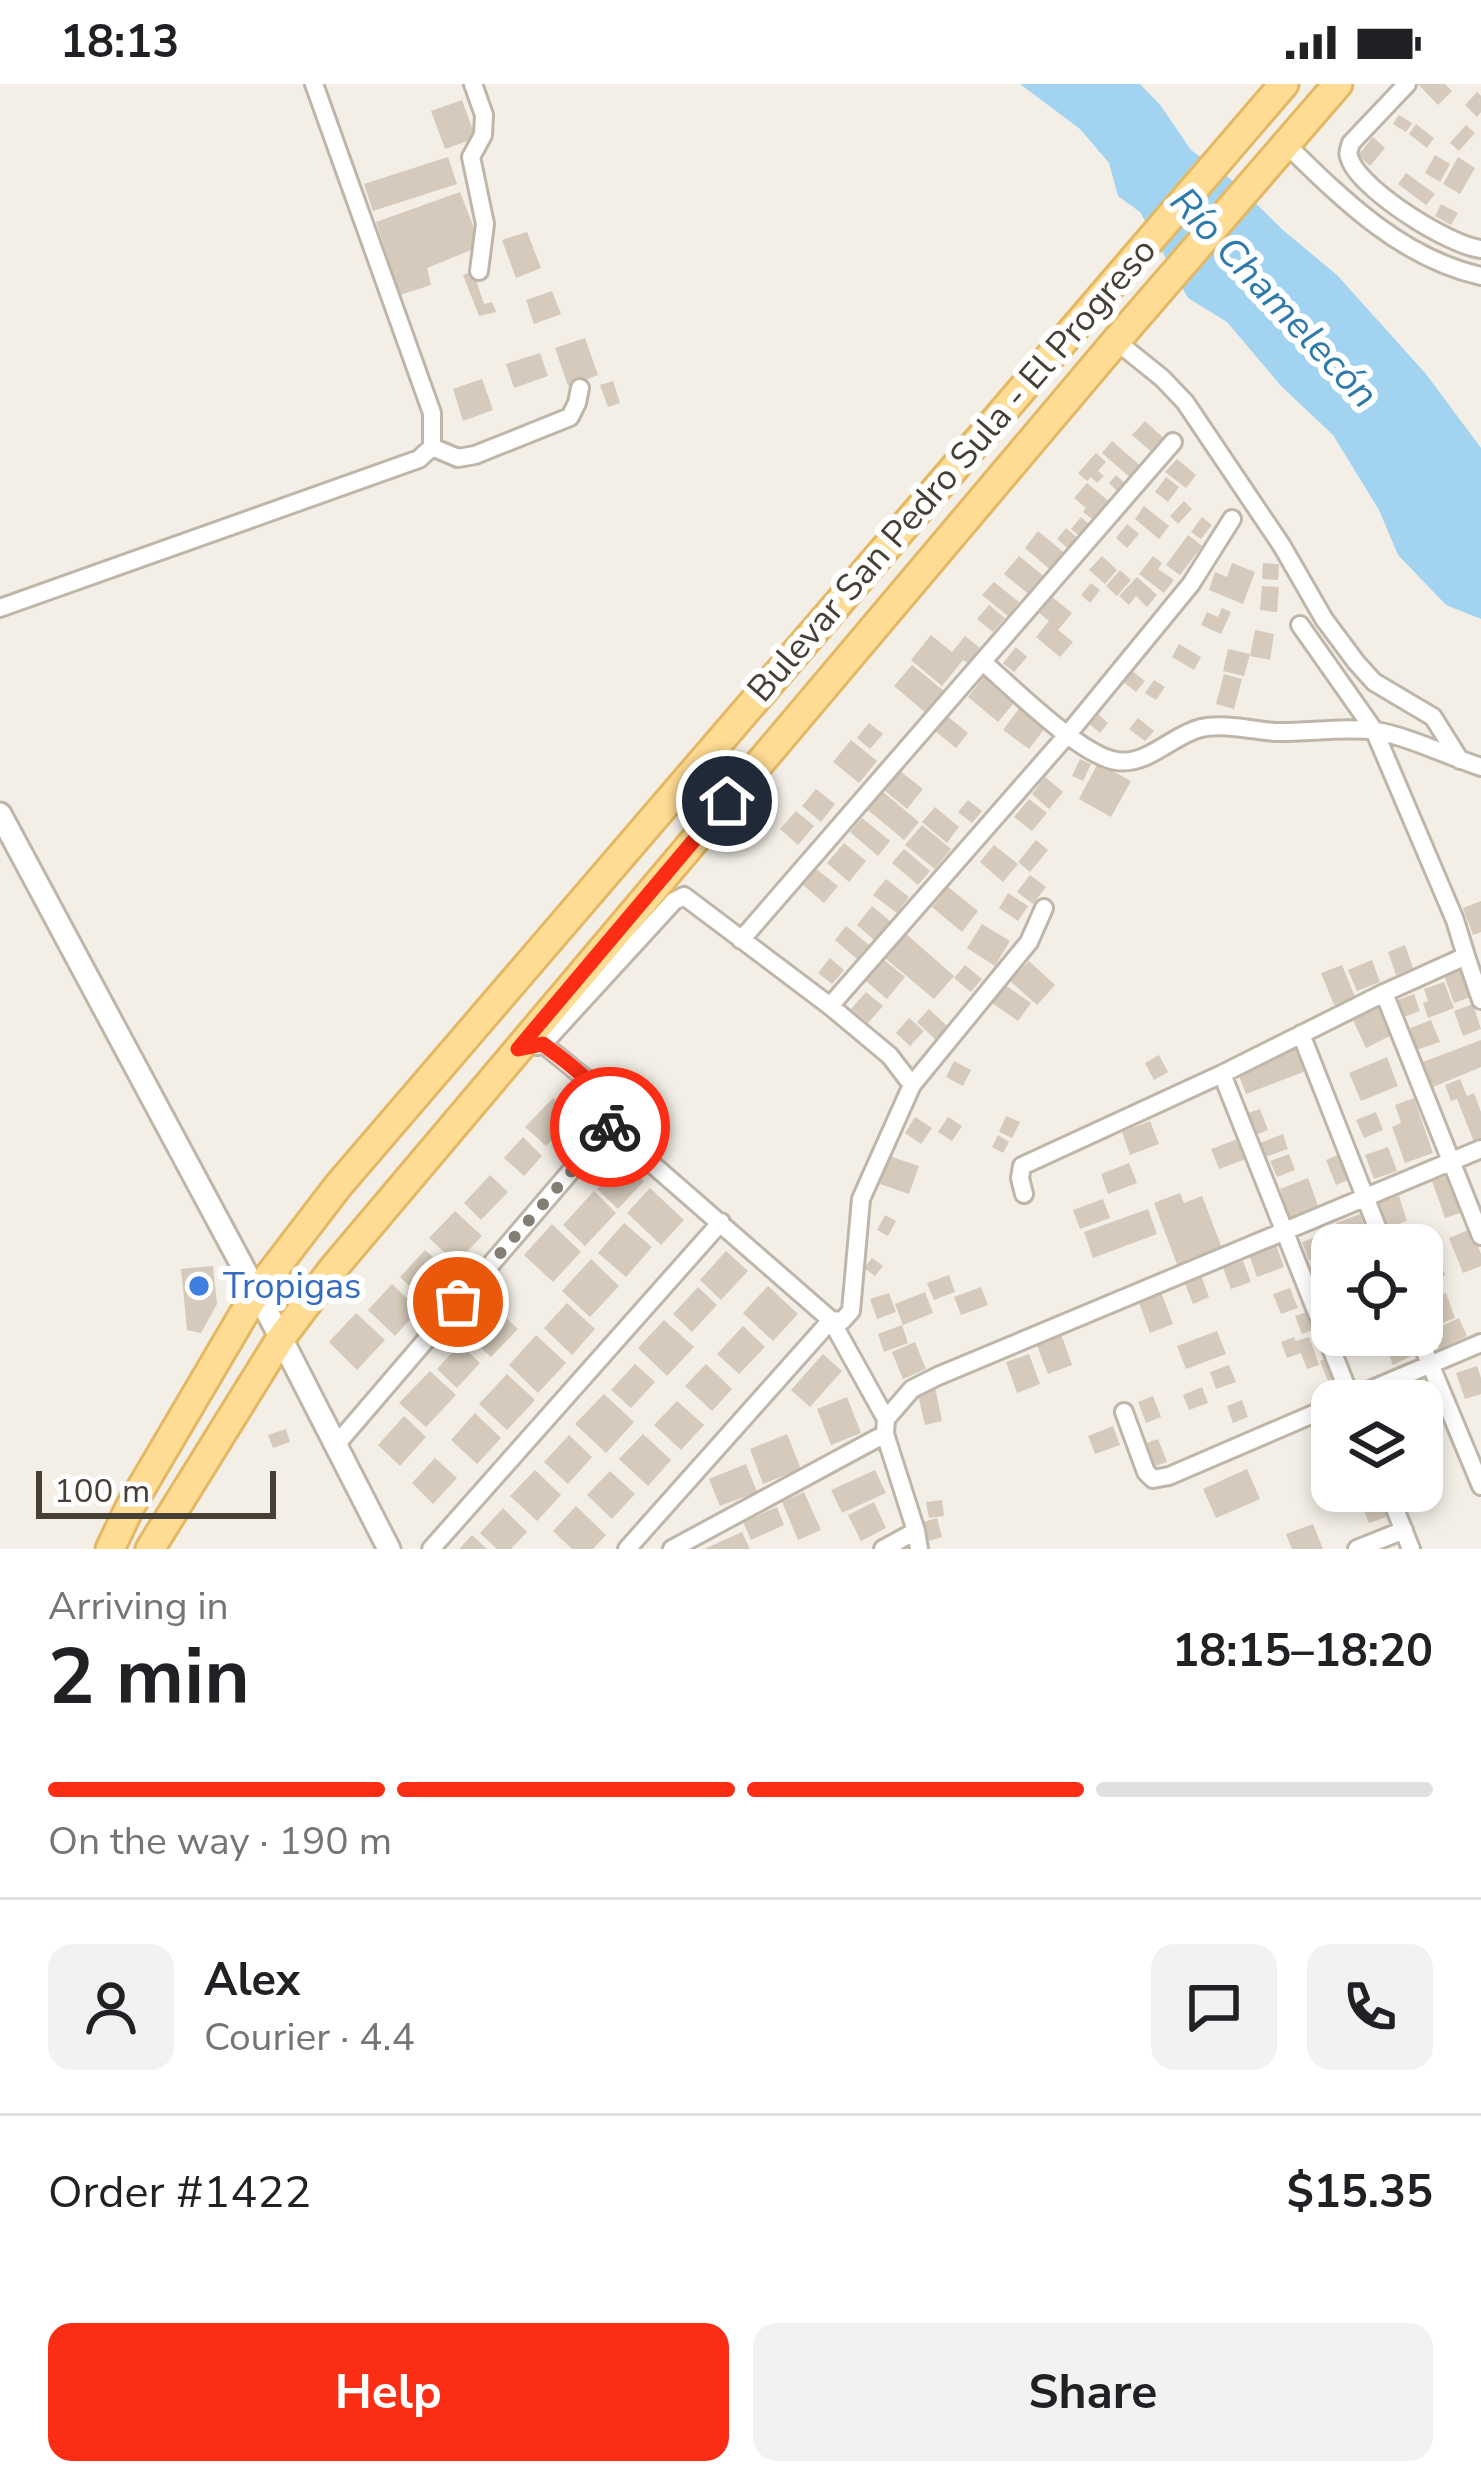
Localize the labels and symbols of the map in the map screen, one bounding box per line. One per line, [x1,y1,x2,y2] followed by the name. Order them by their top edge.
[1158,176,1390,420] water label: Río Chamelecón
[737,227,1167,713] street label: Bulevar San Pedro Sula - El Progreso
[676,750,778,852] pin
[550,1067,670,1187] courier
[407,1251,509,1353] pin
[223,1262,361,1311] place label: Tropigas
[186,1273,212,1299] marker: Tropigas
[36,1465,276,1518] scale bar

